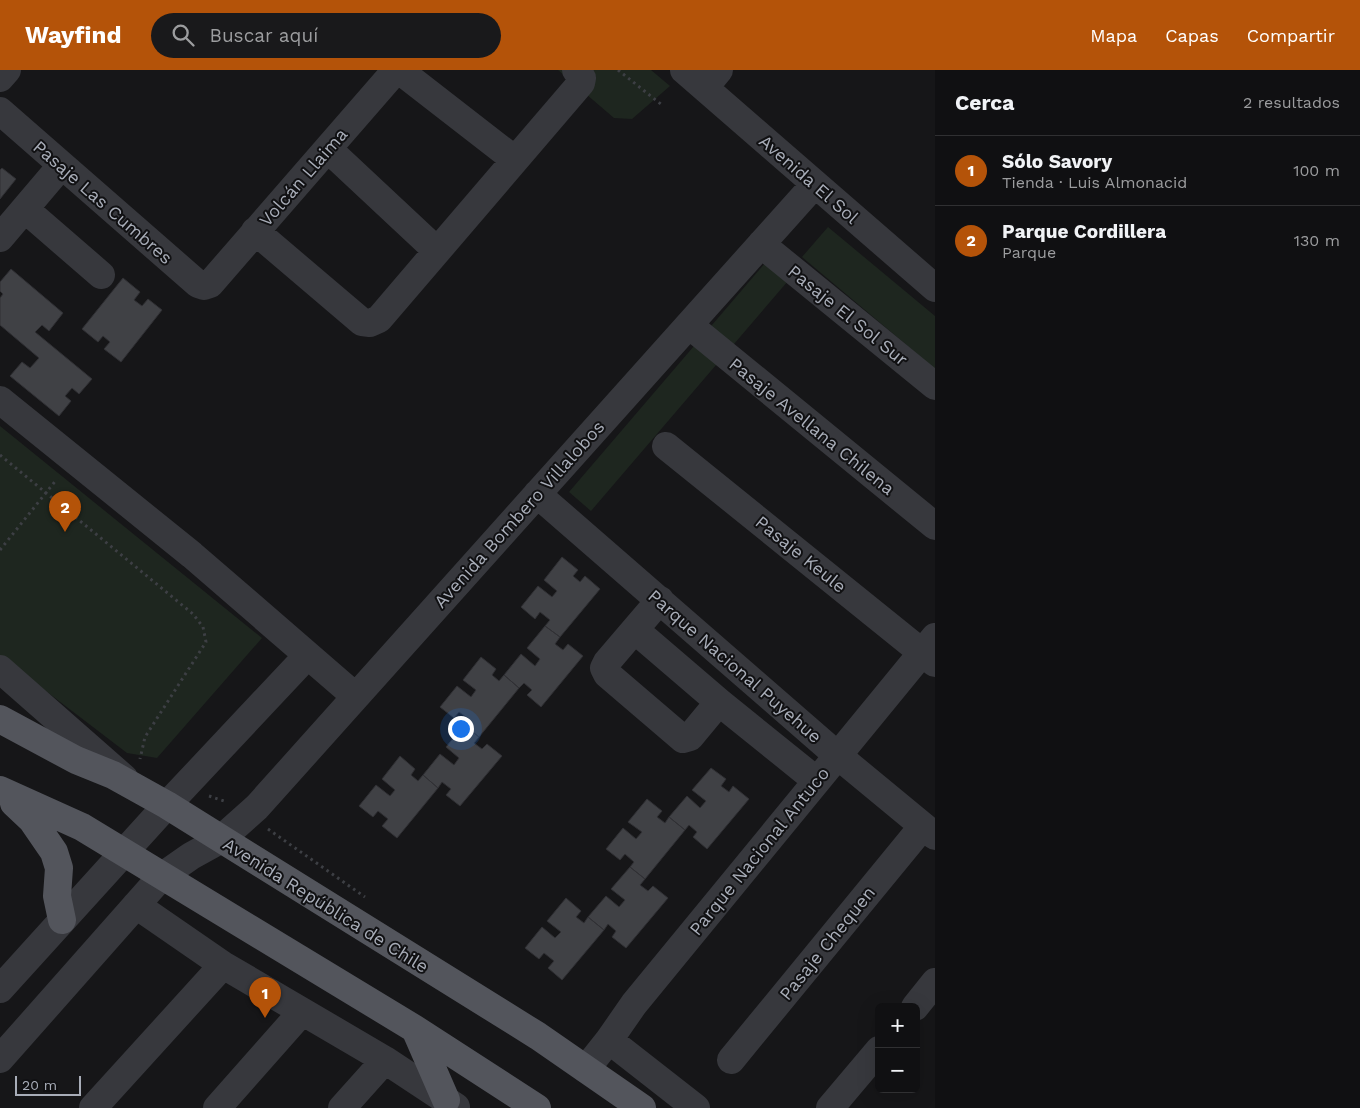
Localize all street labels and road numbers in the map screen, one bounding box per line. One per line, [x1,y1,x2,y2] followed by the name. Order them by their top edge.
[255,124,351,230] street label: Volcán Llaima
[755,130,863,228] street label: Avenida El Sol
[29,136,177,268] street label: Pasaje Las Cumbres
[784,260,912,370] street label: Pasaje El Sol Sur
[725,353,899,499] street label: Pasaje Avellana Chilena
[429,416,609,612] street label: Avenida Bombero Villalobos
[751,511,851,597] street label: Pasaje Keule
[644,585,826,747] street label: Parque Nacional Puyehue
[685,763,833,939] street label: Parque Nacional Antuco
[219,833,433,977] street label: Avenida República de Chile
[775,882,879,1004] street label: Pasaje Chequen

